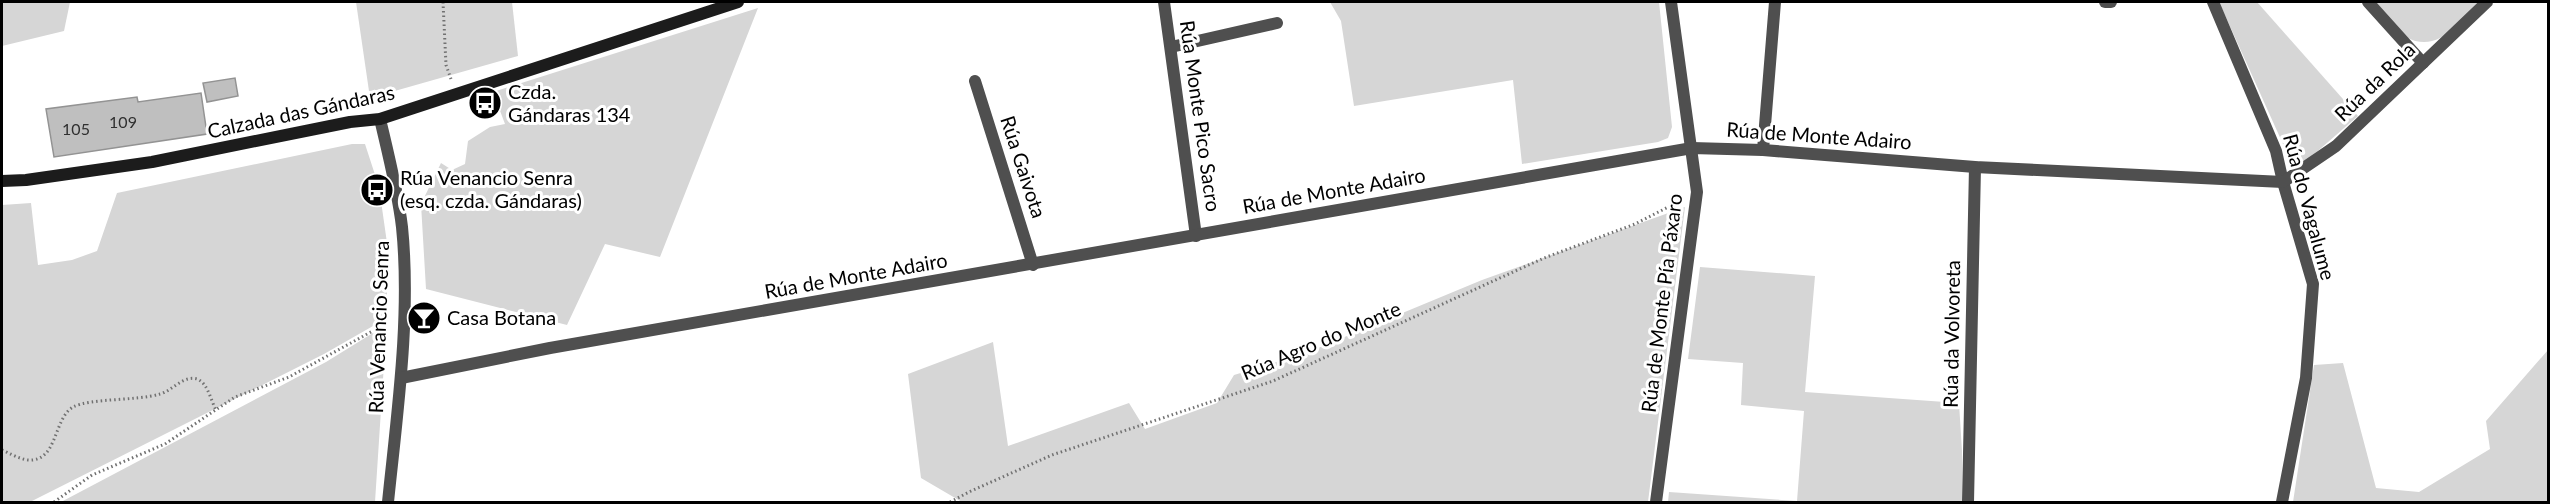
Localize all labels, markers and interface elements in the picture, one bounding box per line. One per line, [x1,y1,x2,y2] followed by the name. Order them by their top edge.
[1176,19,1226,213] street label: Rúa Monte Pico Sacro
[2329,37,2420,126] street label: Rúa da Rola
[205,79,397,143] street label: Calzada das Gándaras
[508,79,631,126] place label: Czda. Gándaras 134
[467,85,503,121] bus stop icon: Czda. Gándaras 134
[109,112,137,131] house number: 109
[996,113,1052,221] street label: Rúa Gaivota
[1726,117,1912,153] street label: Rúa de Monte Adairo
[62,119,90,138] house number: 105
[2279,131,2341,283] street label: Rúa do Vagalume
[1240,162,1427,218] street label: Rúa de Monte Adairo
[400,165,582,212] place label: Rúa Venancio Senra (esq. czda. Gándaras)
[359,172,395,208] bus stop icon: Rúa Venancio Senra (esq. czda. Gándaras)
[1636,192,1686,414] street label: Rúa de Monte Pía Páxaro
[363,240,393,414] street label: Rúa Venancio Senra
[762,247,949,303] street label: Rúa de Monte Adairo
[1938,260,1964,408] street label: Rúa da Volvoreta
[1237,296,1404,385] street label: Rúa Agro do Monte
[406,300,442,336] bar icon: Casa Botana
[447,305,556,329] place label: Casa Botana

